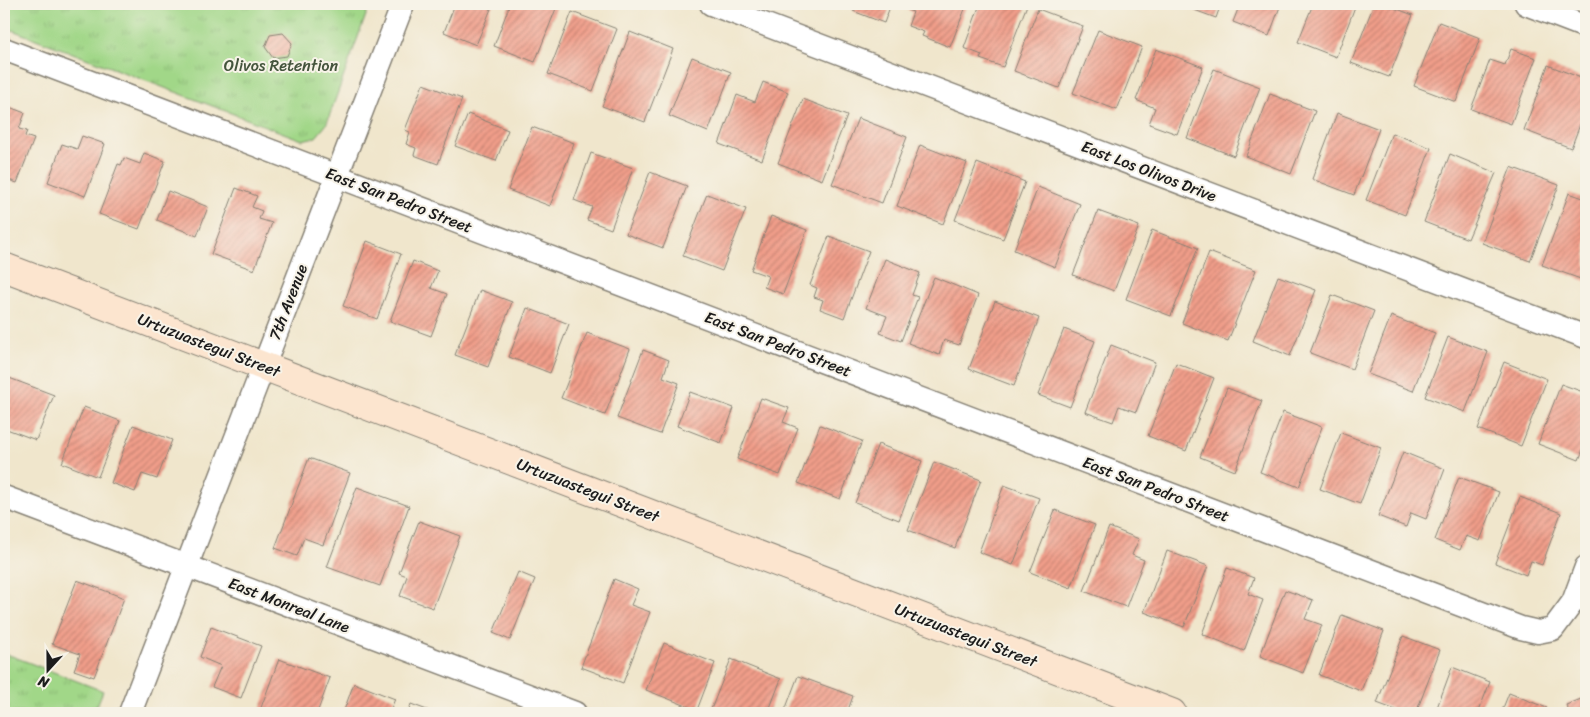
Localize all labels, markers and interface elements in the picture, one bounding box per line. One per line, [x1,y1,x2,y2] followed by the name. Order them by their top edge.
[224,51,339,80] park label: Olivos Retention
[1077,132,1221,210] street label: East Los Olivos Drive
[321,159,477,241] street label: East San Pedro Street
[260,259,316,344] street label: 7th Avenue
[700,303,856,385] street label: East San Pedro Street
[133,304,285,386] street label: Urtuzuastegui Street
[1078,448,1234,530] street label: East San Pedro Street
[512,449,664,531] street label: Urtuzuastegui Street
[224,568,354,642] street label: East Monreal Lane
[890,594,1042,676] street label: Urtuzuastegui Street
[22,644,72,694] north arrow
[34,668,53,695] text: N

